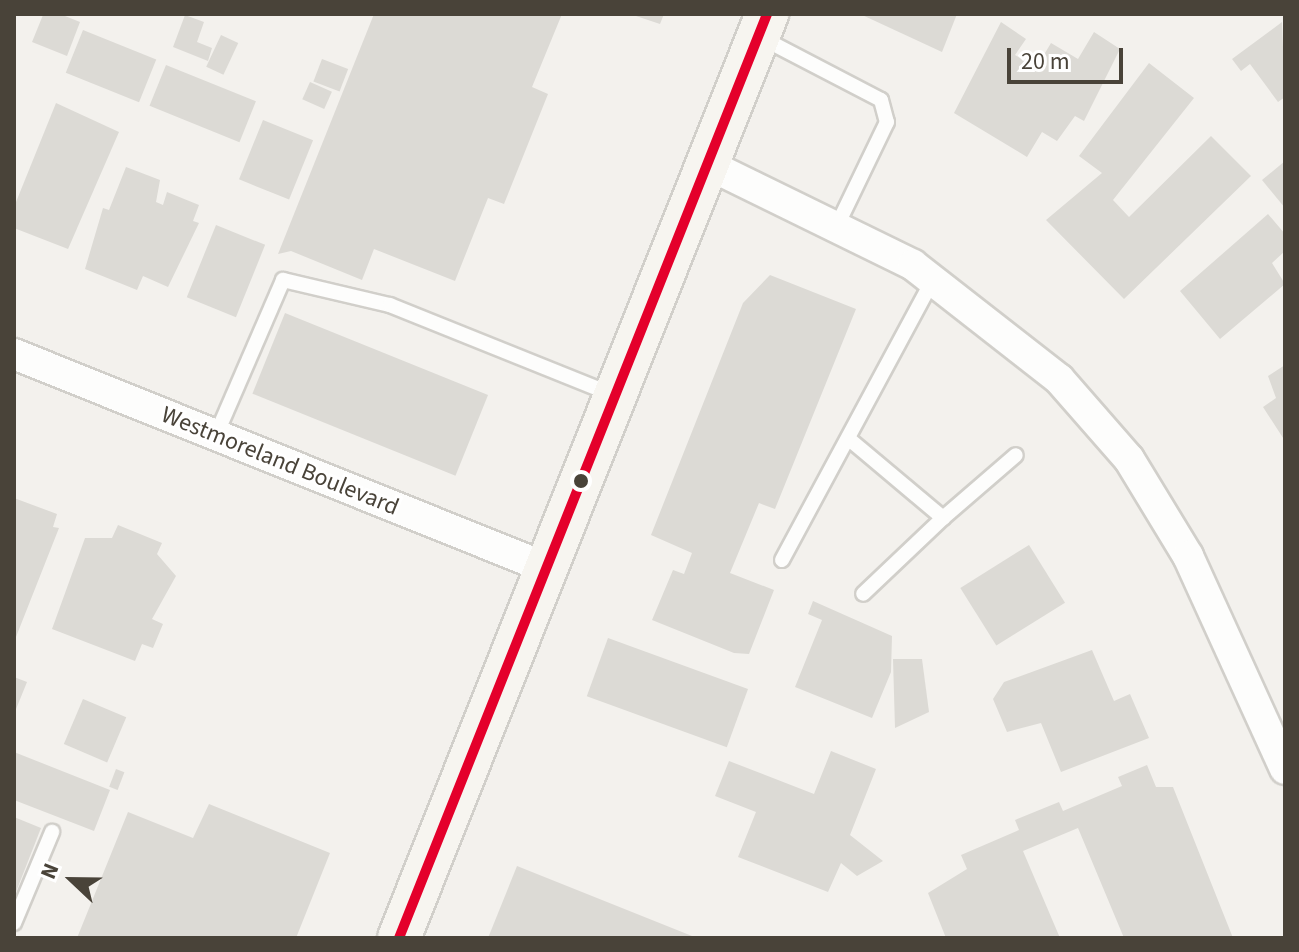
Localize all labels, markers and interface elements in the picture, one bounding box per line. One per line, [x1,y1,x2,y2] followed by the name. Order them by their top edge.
[1011,32,1127,82] scale bar
[1021,44,1070,79] text: 20 m
[157,400,403,522] street label: Westmoreland Boulevard
[573,473,589,489] unlabelled marker
[32,840,112,920] north arrow
[32,858,67,884] text: N

